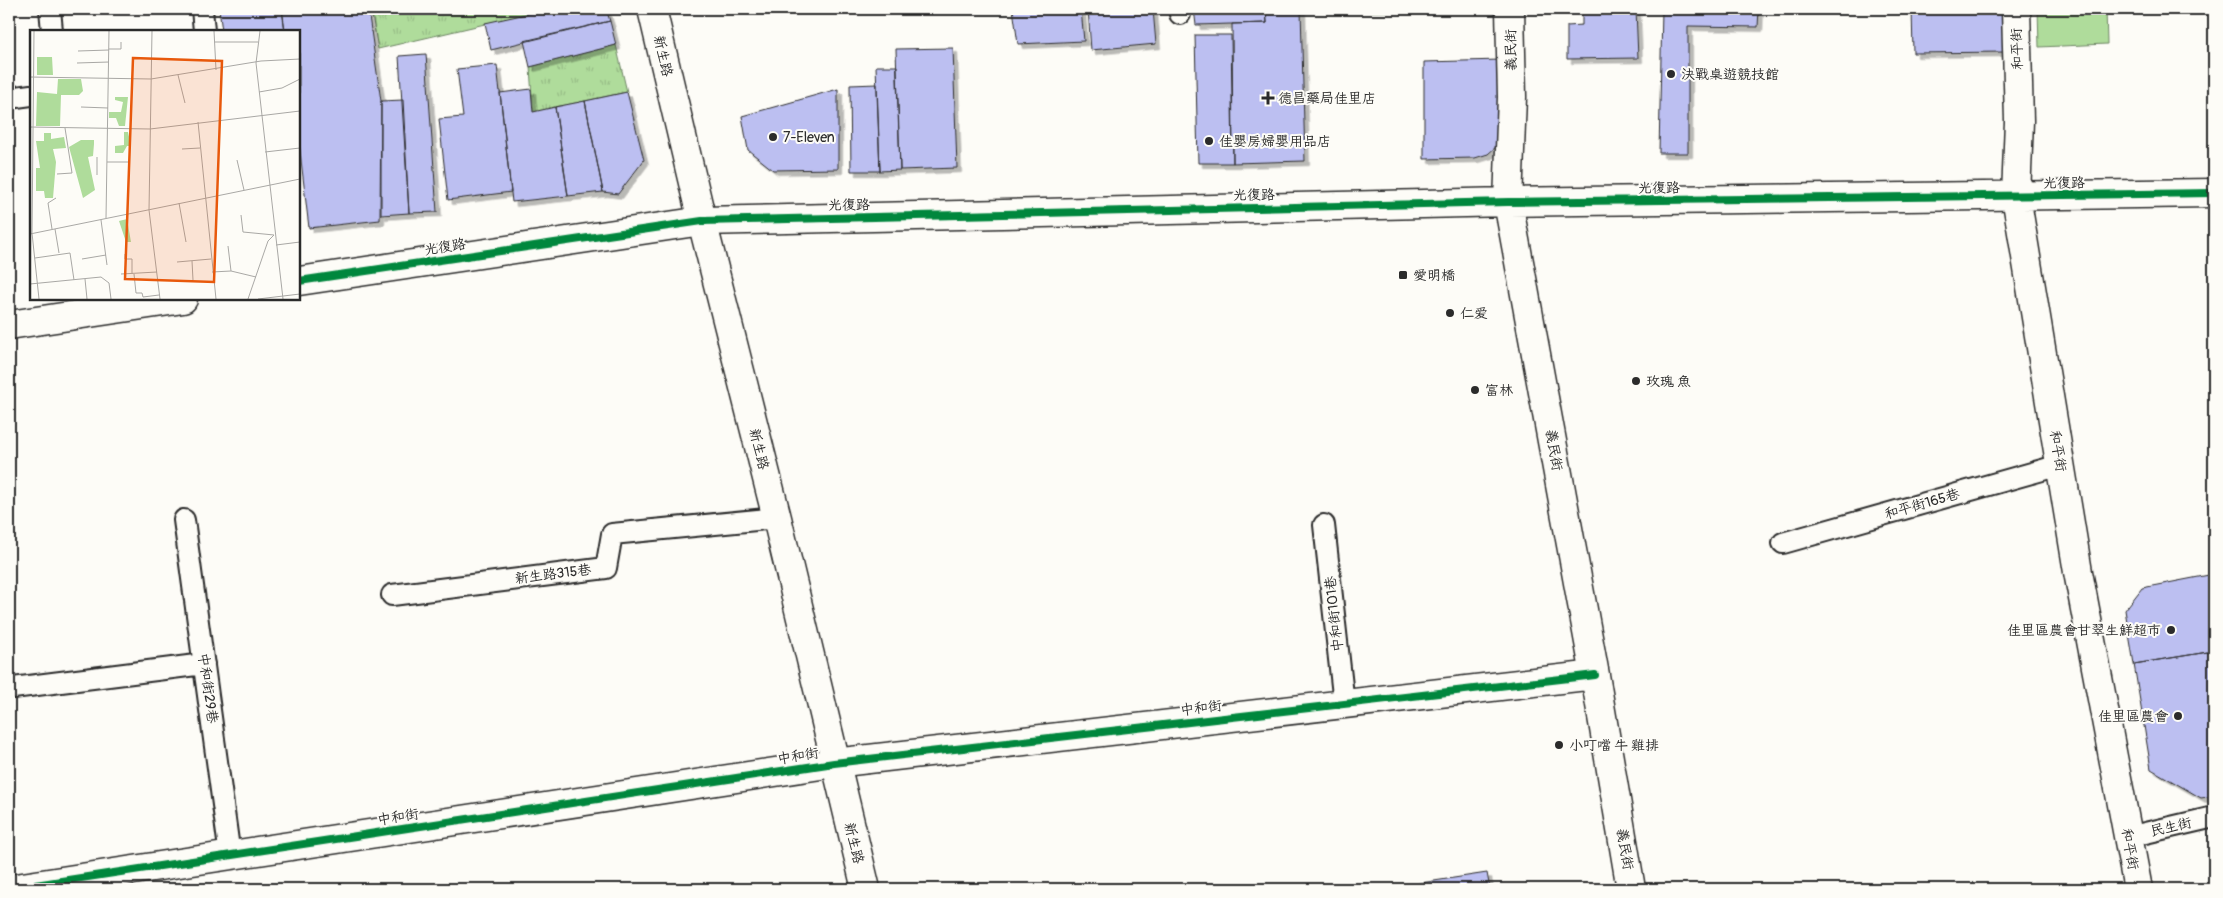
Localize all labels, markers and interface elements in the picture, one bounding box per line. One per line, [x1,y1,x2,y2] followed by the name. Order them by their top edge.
[2008,28,2026,70] street label: 和平街
[1502,29,1520,71] street label: 義民街
[30,30,300,300] inset map
[650,34,676,78] street label: 新生路
[1681,66,1779,83] place label: 決戰桌遊競技館
[1665,68,1677,80] marker: 決戰桌遊競技館
[1278,90,1376,107] place label: 德昌藥局佳里店
[1262,92,1274,104] marker: 德昌藥局佳里店
[783,129,835,146] place label: 7-Eleven
[767,131,779,143] marker: 7-Eleven
[1219,133,1331,150] place label: 佳嬰房婦嬰用品店
[1203,135,1215,147] marker: 佳嬰房婦嬰用品店
[2043,174,2085,192] street label: 光復路
[1638,179,1680,197] street label: 光復路
[1233,186,1275,204] street label: 光復路
[828,196,870,214] street label: 光復路
[423,235,467,259] street label: 光復路
[1413,267,1455,284] place label: 愛明橋
[1397,269,1409,281] marker: 愛明橋
[1460,305,1488,322] place label: 仁爱
[1444,307,1456,319] marker: 仁爱
[1646,373,1691,390] place label: 玫瑰 魚
[1630,375,1642,387] marker: 玫瑰 魚
[1485,382,1514,399] place label: 富林
[1469,384,1481,396] marker: 富林
[746,427,772,471] street label: 新生路
[1542,428,1566,472] street label: 義民街
[2046,429,2070,473] street label: 和平街
[1883,485,1962,523] street label: 和平街165巷
[514,561,593,587] street label: 新生路315巷
[1321,574,1346,653] street label: 中和街101巷
[2007,622,2161,639] place label: 佳里區農會甘翠生鮮超市
[2165,624,2177,636] marker: 佳里區農會甘翠生鮮超市
[195,652,221,725] street label: 中和街29巷
[1179,697,1223,719] street label: 中和街
[2098,708,2169,725] place label: 佳里區農會
[2172,710,2184,722] marker: 佳里區農會
[1569,737,1659,754] place label: 小叮噹 牛 雞排
[1553,739,1565,751] marker: 小叮噹 牛 雞排
[776,744,820,768] street label: 中和街
[376,805,420,829] street label: 中和街
[2149,814,2193,840] street label: 民生街
[841,821,867,865] street label: 新生路
[1613,827,1637,871] street label: 義民街
[2118,827,2142,871] street label: 和平街

